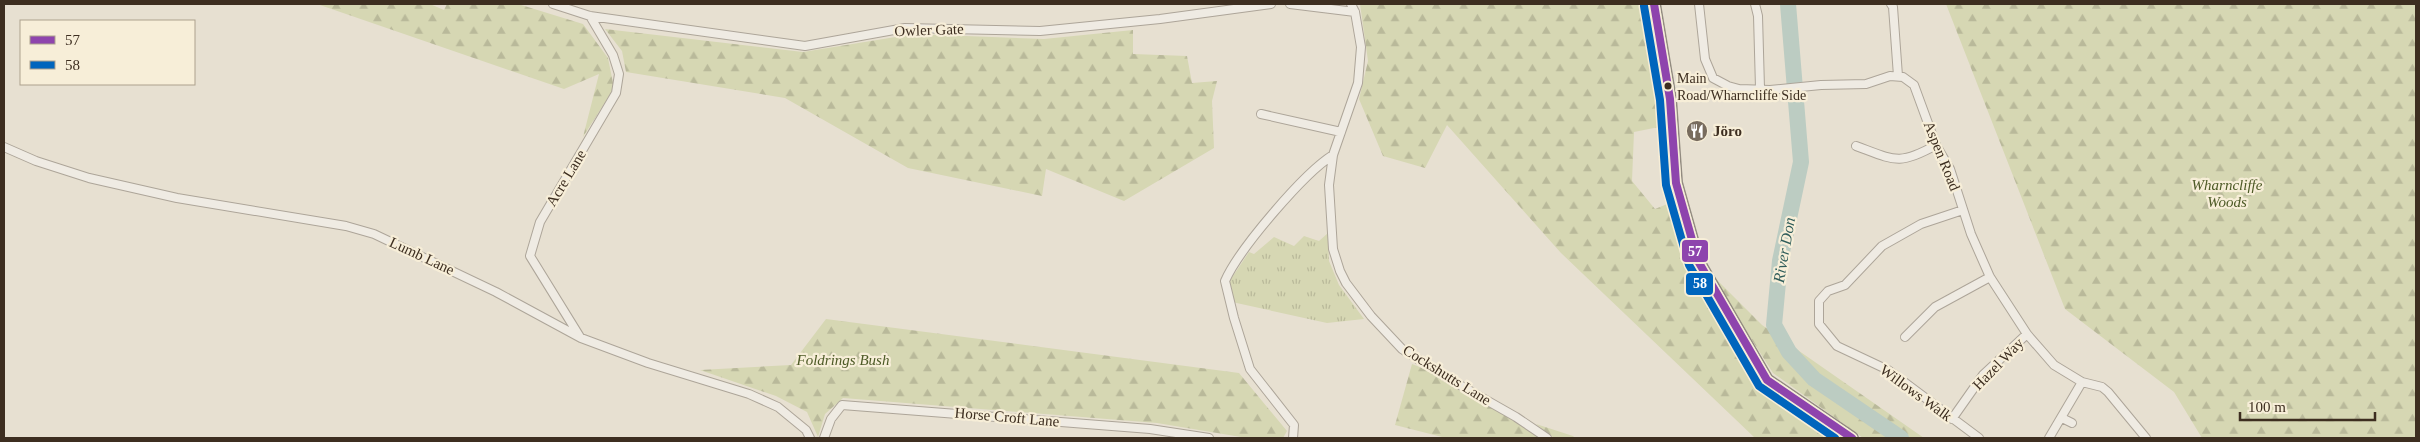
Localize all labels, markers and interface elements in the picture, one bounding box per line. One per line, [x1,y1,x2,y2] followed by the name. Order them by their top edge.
[20,20,195,85] legend
[894,21,964,39] street label: Owler Gate
[65,32,81,48] text: 57
[65,57,80,73] text: 58
[1677,71,1806,103] place label: Main Road/Wharncliffe Side
[1663,81,1673,91] marker: Main Road/Wharncliffe Side
[1685,119,1709,143] restaurant icon: Jöro
[1921,119,1963,194] street label: Aspen Road
[1713,123,1742,139] place label: Jöro
[543,147,589,209] street label: Acre Lane
[2192,177,2263,210] park label: Wharncliffe Woods
[1770,216,1798,285] water label: River Don
[387,234,457,278] street label: Lumb Lane
[1681,239,1709,263] line badge: 57
[1688,244,1702,259] text: 57
[1685,272,1714,296] line badge: 58
[1693,276,1707,291] text: 58
[1969,335,2027,393] street label: Hazel Way
[1400,342,1494,409] street label: Cockshutts Lane
[796,352,889,368] park label: Foldrings Bush
[1877,362,1955,425] street label: Willows Walk
[2240,390,2375,422] scale bar
[2248,399,2286,415] text: 100 m
[954,404,1060,430] street label: Horse Croft Lane

